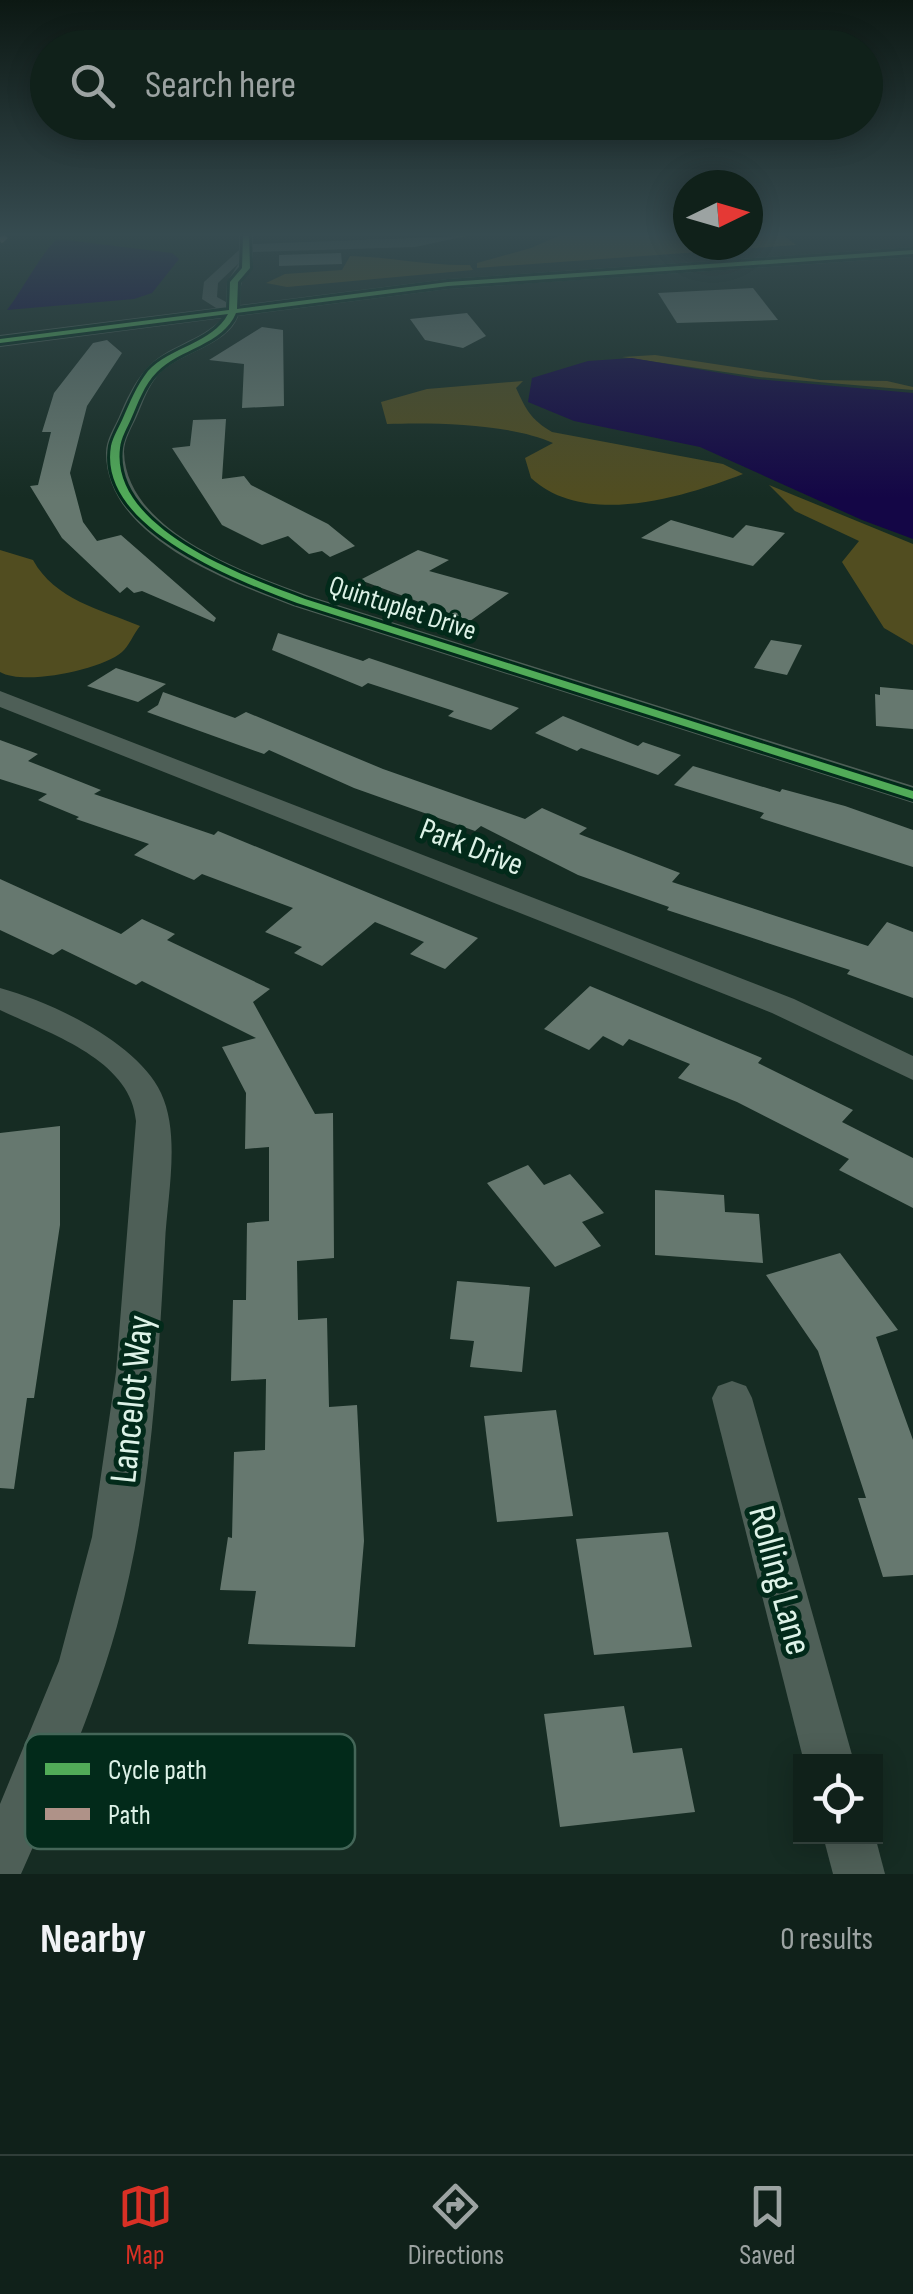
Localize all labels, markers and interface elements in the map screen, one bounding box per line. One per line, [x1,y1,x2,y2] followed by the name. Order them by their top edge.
[30,30,883,140] search box
[65,58,120,113] icon: search
[145,63,296,108] text: Search here
[673,170,763,260] north arrow
[325,569,480,648] street label: Quintuplet Drive
[414,810,529,885] street label: Park Drive
[101,1313,164,1485] street label: Lancelot Way
[738,1501,821,1660] street label: Rolling Lane
[25,1734,355,1849] legend
[108,1754,207,1787] text: Cycle path
[793,1754,883,1844] map controls
[793,1754,883,1844] button: locate
[108,1799,151,1832] text: Path
[40,1914,146,1965] text: Nearby
[780,1920,873,1959] text: 0 results
[118,2179,173,2272] tab: Map
[408,2179,504,2272] tab: Directions
[739,2179,795,2272] tab: Saved

